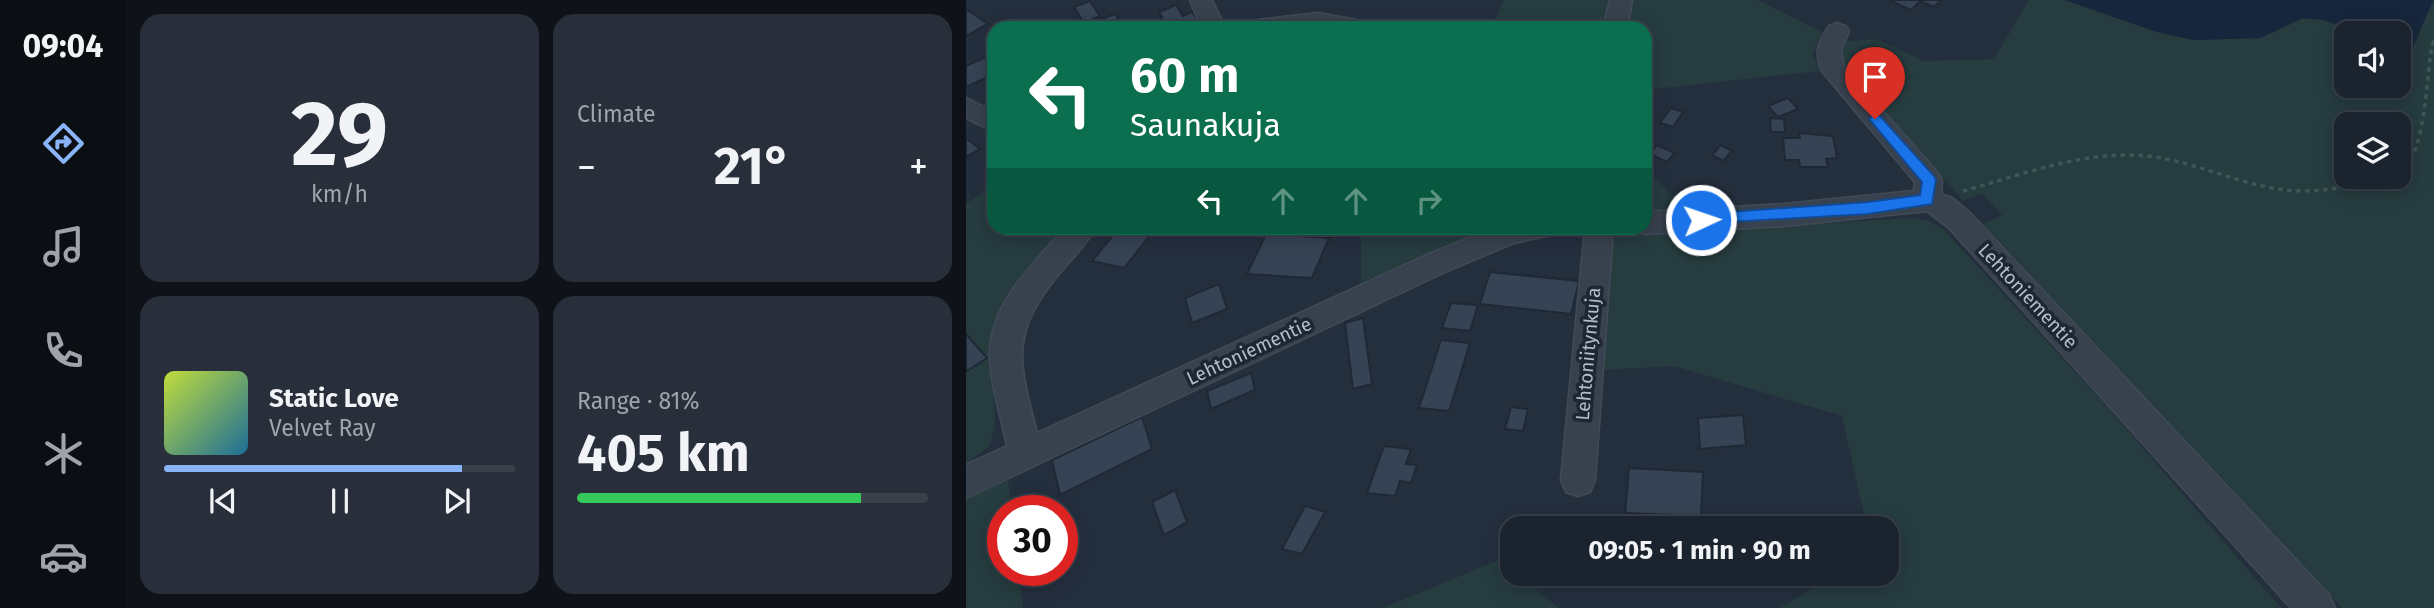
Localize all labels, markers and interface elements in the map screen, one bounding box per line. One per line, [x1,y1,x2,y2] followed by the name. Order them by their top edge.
[2334,21,2411,189] map controls
[2334,21,2411,98] button: sound
[23,27,103,65] text: 09:04
[1130,46,1239,105] text: 60 m
[1845,47,1905,119] pin
[1015,49,1106,140] icon: left
[1856,58,1894,96] icon: arrive
[291,80,388,189] text: 29
[577,100,656,128] text: Climate
[1130,106,1281,144] text: Saunakuja
[2334,112,2411,189] button: layers
[39,119,88,168] icon: directions
[714,135,791,198] text: 21°
[577,144,596,190] text: −
[909,144,928,190] text: +
[311,180,368,208] text: km/h
[1191,182,1229,220] icon: left
[1264,182,1302,220] icon: ahead
[1337,182,1375,220] icon: ahead
[1410,182,1448,220] icon: right
[1664,183,1738,257] position arrow
[39,222,88,271] icon: music
[1973,239,2083,353] street label: Lehtoniementie
[1571,286,1605,422] street label: Lehtoniitynkuja
[1183,312,1315,390] street label: Lehtoniementie
[39,326,88,375] icon: phone
[269,383,399,414] text: Static Love
[577,387,699,415] text: Range · 81%
[269,414,376,442] text: Velvet Ray
[577,422,750,485] text: 405 km
[39,429,88,478] icon: climate
[204,482,242,520] icon: previous
[321,482,359,520] icon: pause
[438,482,476,520] icon: next
[987,495,1078,586] speed limit sign: 30
[39,532,88,581] icon: car
[1588,535,1811,566] text: 09:05 · 1 min · 90 m

